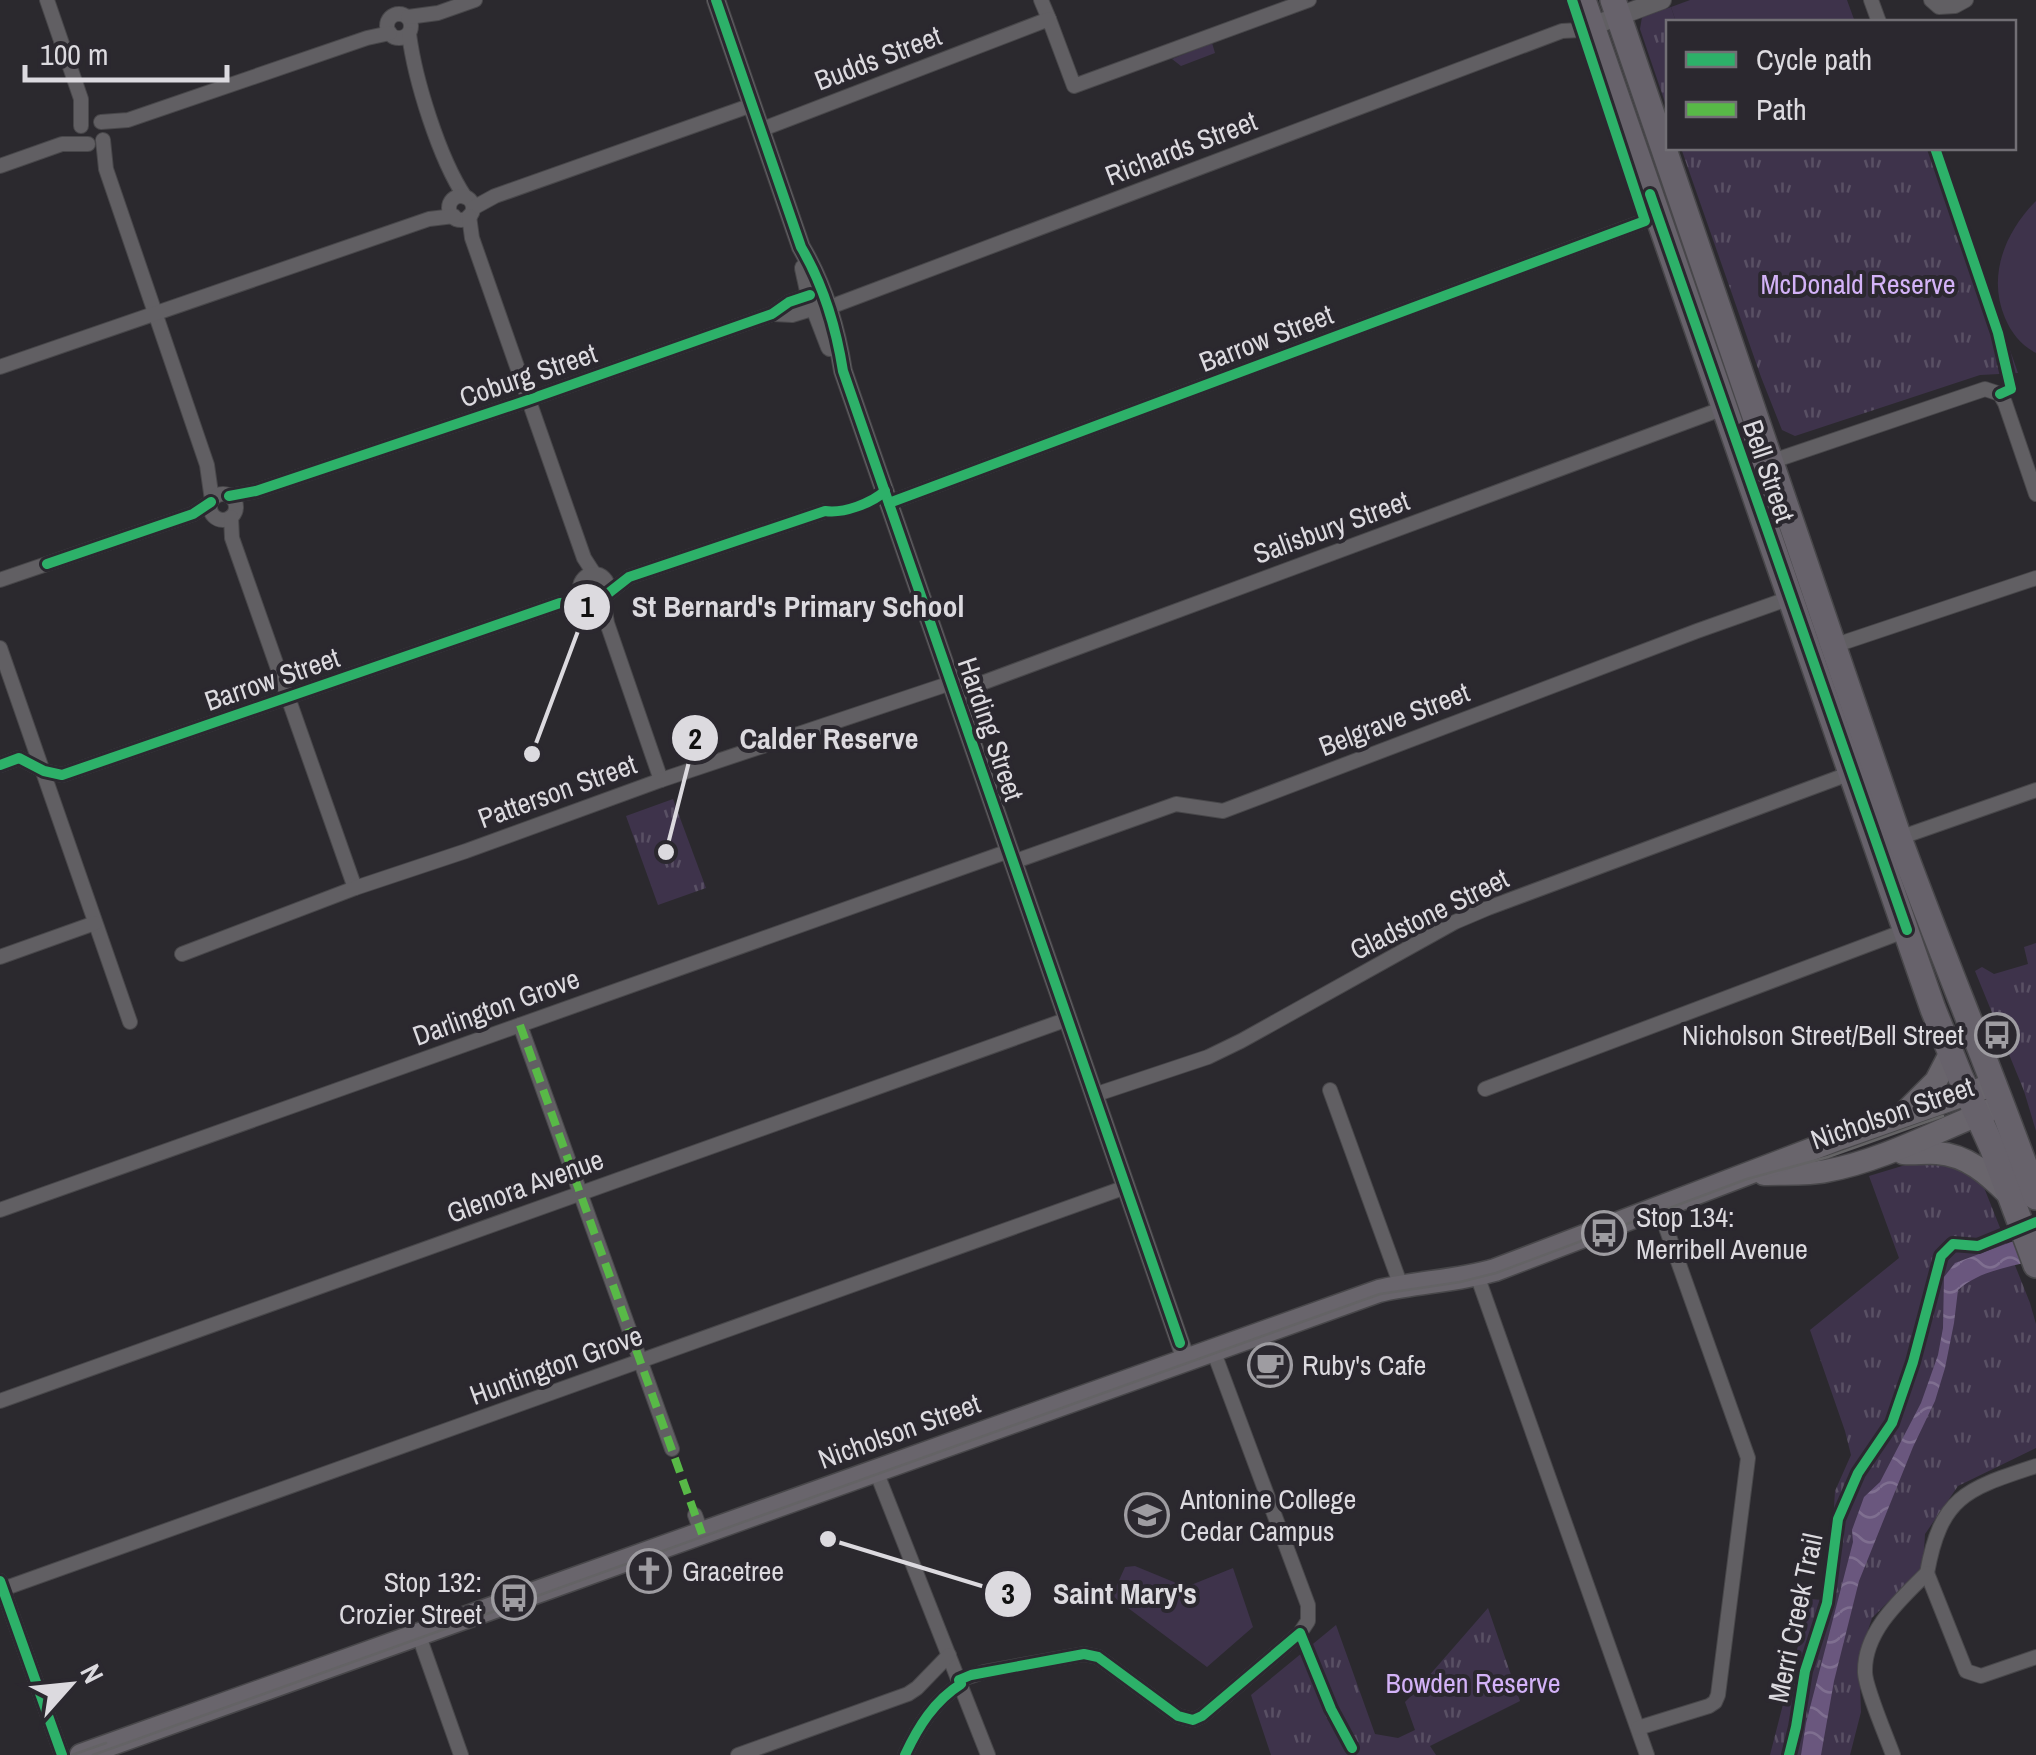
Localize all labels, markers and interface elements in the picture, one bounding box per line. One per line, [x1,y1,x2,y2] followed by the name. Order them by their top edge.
[809,16,947,100] street label: Budds Street
[25,20,228,82] scale bar
[1666,20,2016,150] legend
[40,34,108,74] text: 100 m
[1756,39,1872,79] text: Cycle path
[1756,89,1807,129] text: Path
[1100,102,1262,194] street label: Richards Street
[1760,265,1956,303] park label: McDonald Reserve
[1194,295,1338,381] street label: Barrow Street
[454,334,602,416] street label: Coburg Street
[1734,415,1804,527] street label: Bell Street
[1248,481,1414,573] street label: Salisbury Street
[562,577,985,637] callout: St Bernard's Primary School
[580,586,594,626] text: 1
[632,586,964,626] text: St Bernard's Primary School
[199,638,345,720] street label: Barrow Street
[949,652,1033,806] street label: Harding Street
[1313,673,1475,765] street label: Belgrave Street
[670,708,939,768] callout: Calder Reserve
[688,718,702,758] text: 2
[739,718,919,758] text: Calder Reserve
[473,745,641,837] street label: Patterson Street
[1343,859,1515,969] street label: Gladstone Street
[407,959,585,1055] street label: Darlington Grove
[1974,1012,2020,1058] bus stop icon: Nicholson Street/Bell Street
[1682,1016,1964,1054] place label: Nicholson Street/Bell Street
[1806,1067,1978,1159] street label: Nicholson Street
[441,1140,609,1232] street label: Glenora Avenue
[1636,1198,1808,1268] place label: Stop 134: Merribell Avenue
[1581,1210,1627,1256] bus stop icon: Stop 134: Merribell Avenue
[464,1316,648,1414] street label: Huntington Grove
[1247,1342,1293,1388] cafe icon: Ruby's Cafe
[1302,1346,1426,1384] place label: Ruby's Cafe
[813,1384,985,1478] street label: Nicholson Street
[1179,1480,1356,1550] place label: Antonine College Cedar Campus
[1124,1492,1170,1538] school or university icon: Antonine College Cedar Campus
[1759,1530,1831,1706] street label: Merri Creek Trail
[626,1548,672,1594] church icon: Gracetree
[682,1552,784,1590] place label: Gracetree
[339,1563,482,1633] place label: Stop 132: Crozier Street
[983,1564,1217,1624] callout: Saint Mary's
[1001,1573,1015,1613] text: 3
[1053,1573,1197,1613] text: Saint Mary's
[491,1575,537,1621] bus stop icon: Stop 132: Crozier Street
[20,1635,120,1735] north arrow
[72,1658,113,1690] text: N
[1386,1664,1560,1702] park label: Bowden Reserve

